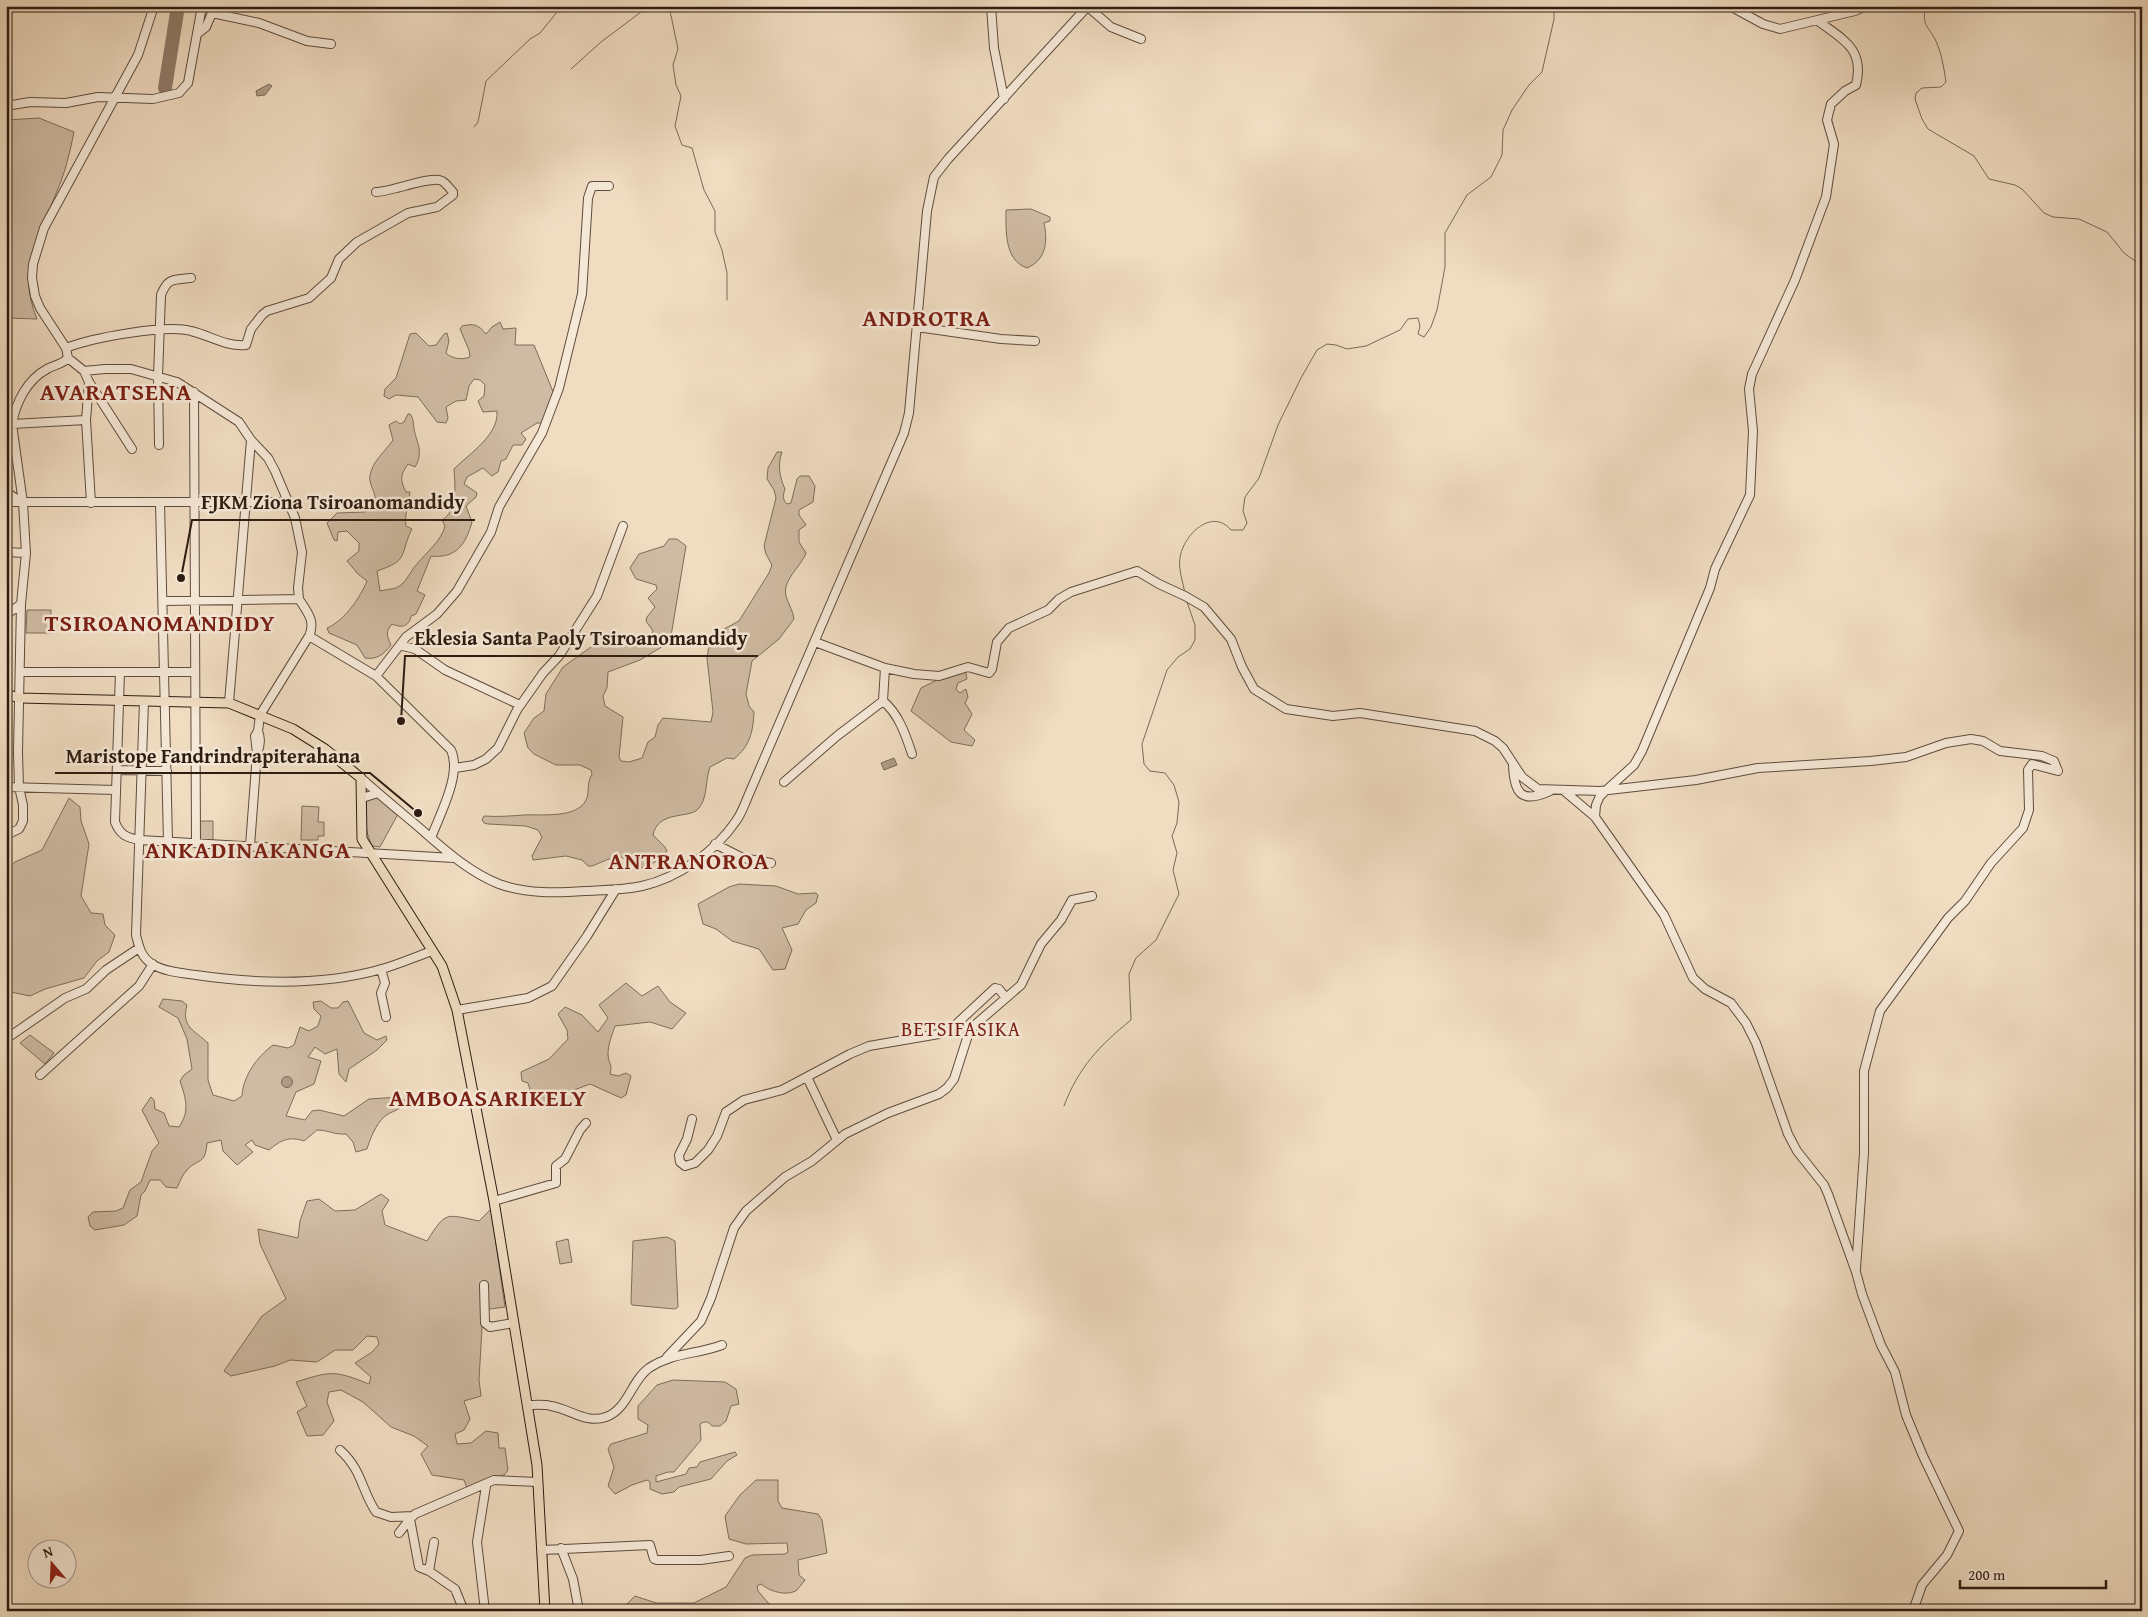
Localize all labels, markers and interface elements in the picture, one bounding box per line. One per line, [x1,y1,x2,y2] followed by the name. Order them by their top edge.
[862,300,992,335] district label: ANDROTRA
[40,374,192,409] district label: AVARATSENA
[192,485,475,520] callout: FJKM Ziona Tsiroanomandidy
[201,487,465,516] text: FJKM Ziona Tsiroanomandidy
[44,605,276,640] district label: TSIROANOMANDIDY
[405,621,758,656] callout: Eklesia Santa Paoly Tsiroanomandidy
[414,623,748,652] text: Eklesia Santa Paoly Tsiroanomandidy
[55,738,370,773] callout: Maristope Fandrindrapiterahana
[66,741,361,770] text: Maristope Fandrindrapiterahana
[145,832,351,867] district label: ANKADINAKANGA
[608,843,770,878] district label: ANTRANOROA
[901,1014,1021,1043] district label: BETSIFASIKA
[389,1080,587,1115] district label: AMBOASARIKELY
[28,1540,78,1590] north arrow
[40,1541,56,1563] text: N
[1960,1557,2107,1589] scale bar
[1968,1564,2006,1585] text: 200 m

